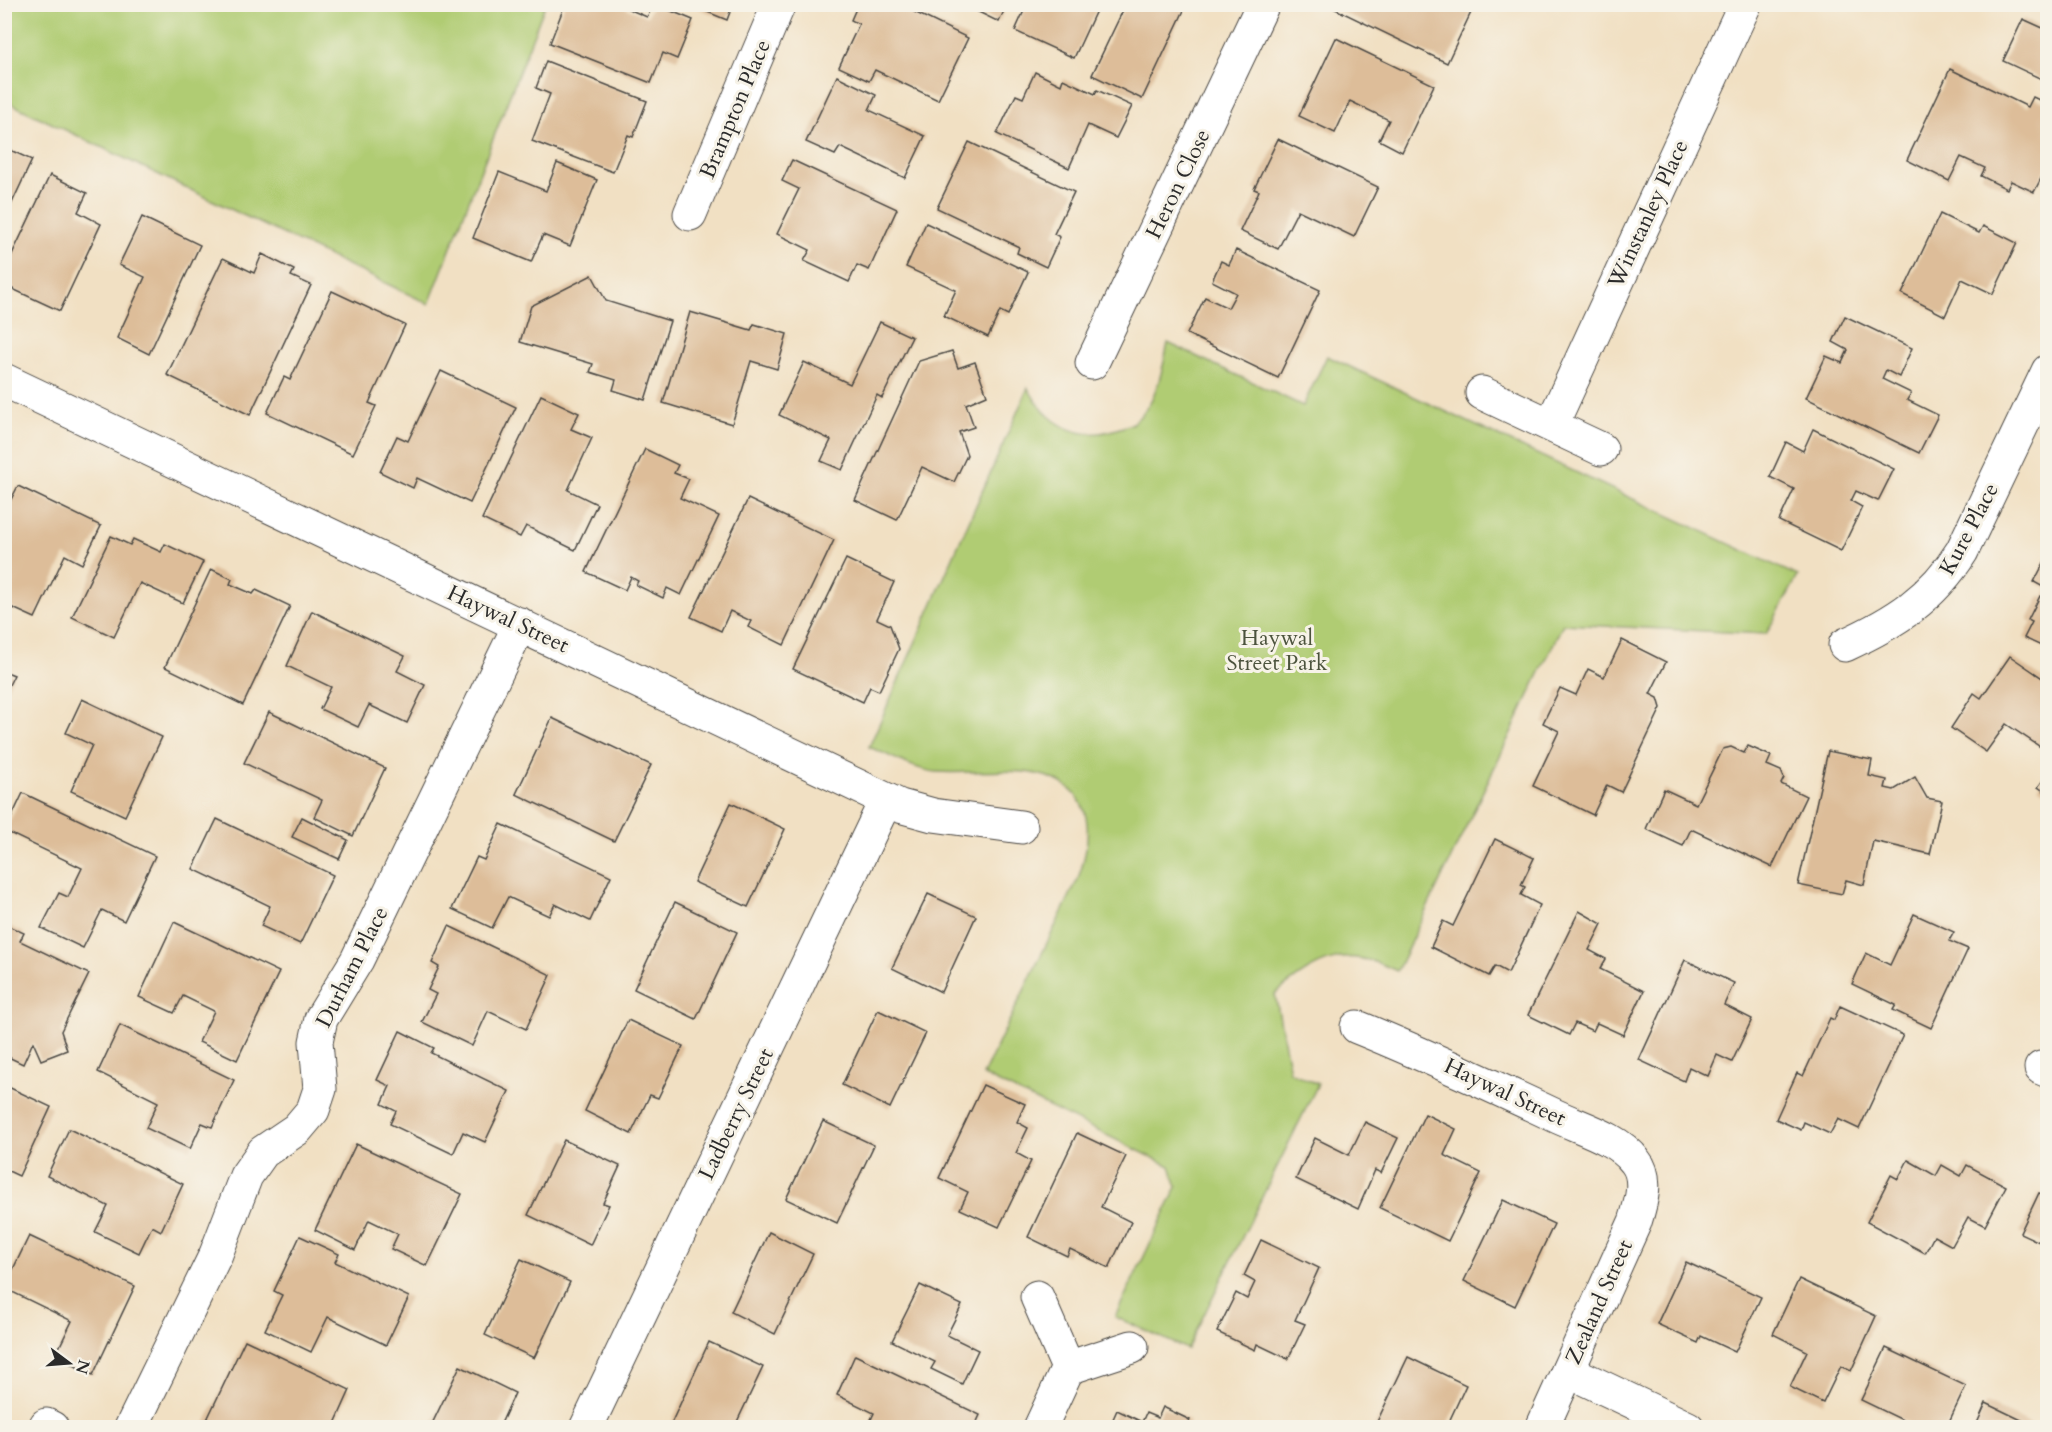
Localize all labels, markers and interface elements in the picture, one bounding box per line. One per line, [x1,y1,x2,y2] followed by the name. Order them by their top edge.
[692,35,778,183] street label: Brampton Place
[1139,124,1217,244] street label: Heron Close
[1600,135,1696,294] street label: Winstanley Place
[1932,478,2006,580] street label: Kure Place
[442,578,574,660] street label: Haywal Street
[1226,623,1328,678] park label: Haywal Street Park
[309,901,395,1033] street label: Durham Place
[691,1043,781,1185] street label: Ladberry Street
[1439,1051,1571,1133] street label: Haywal Street
[1558,1235,1640,1369] street label: Zealand Street
[39,1333,99,1393] north arrow
[70,1357,95,1377] text: N

